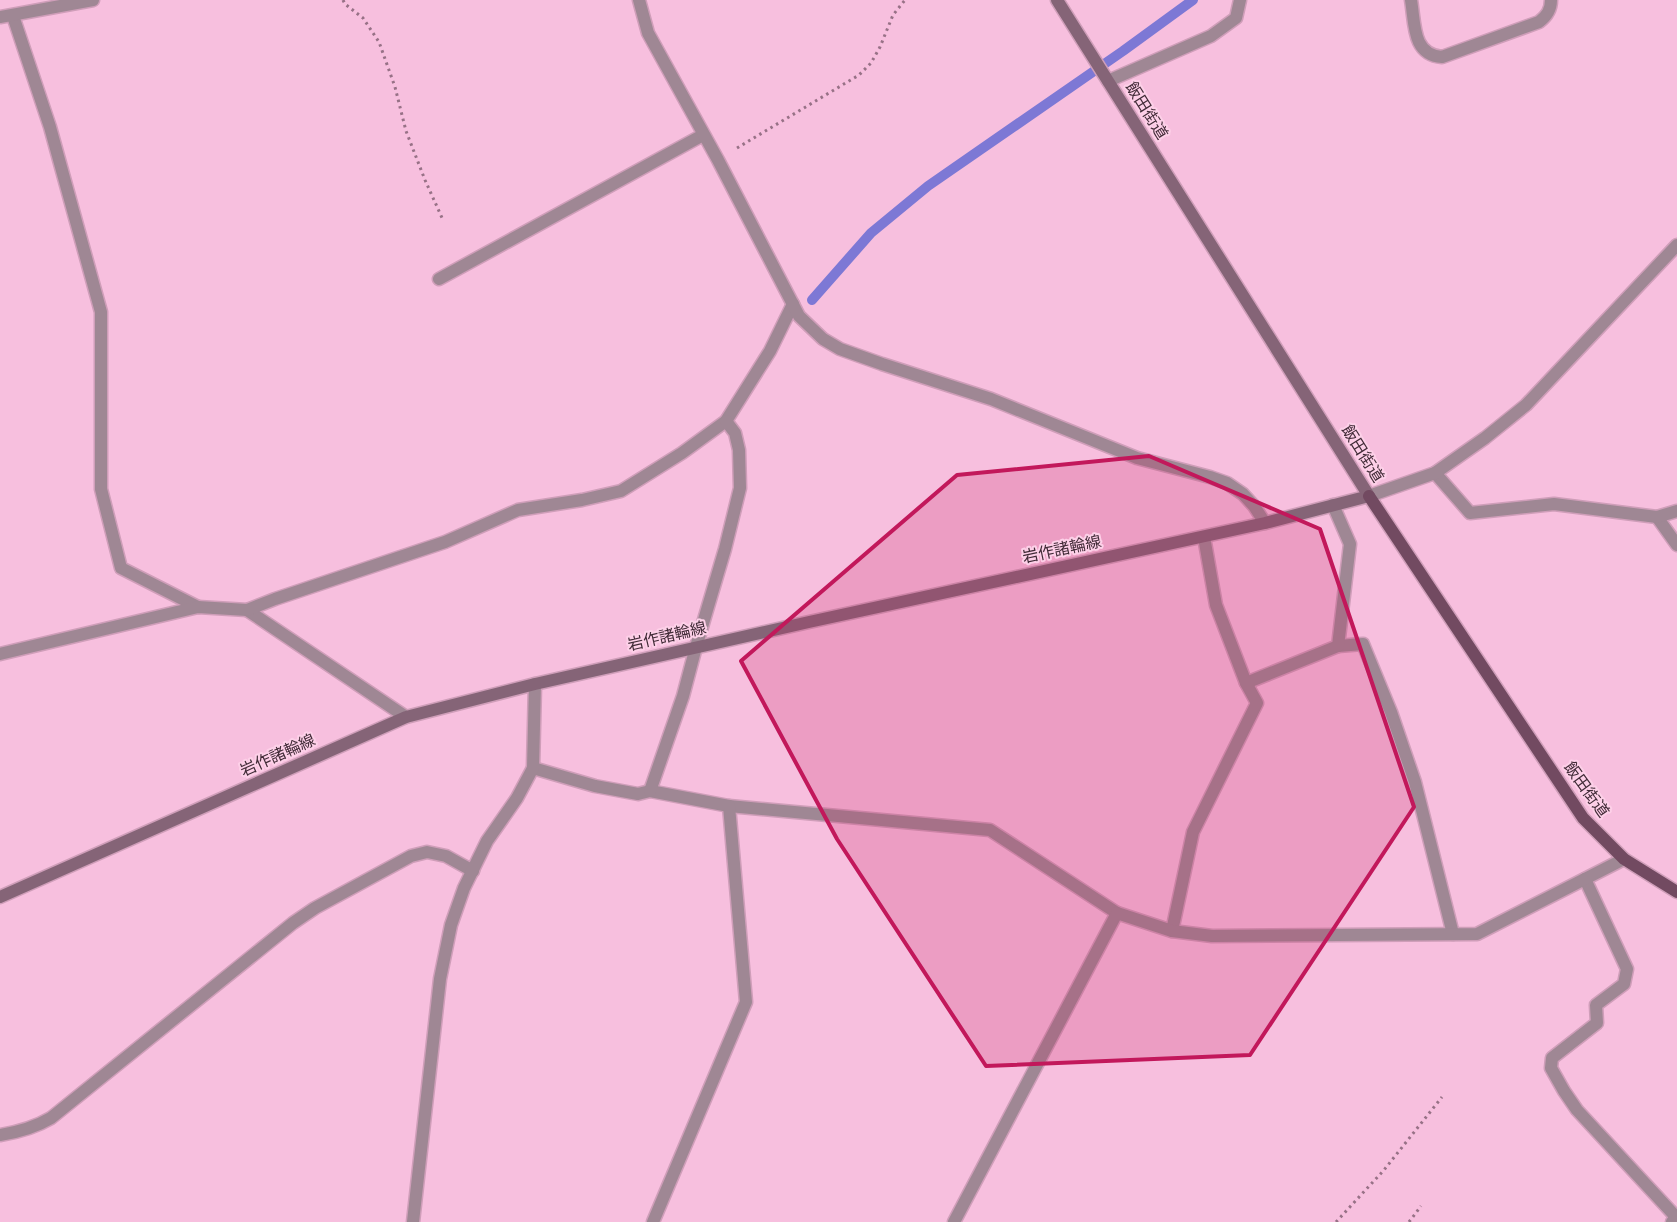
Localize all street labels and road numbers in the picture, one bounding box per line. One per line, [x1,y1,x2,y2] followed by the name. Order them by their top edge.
[1121,79,1171,143] street label: 飯田街道
[1337,422,1387,486] street label: 飯田街道
[1021,532,1103,568] street label: 岩作諸輪線
[626,619,708,655] street label: 岩作諸輪線
[238,731,318,781] street label: 岩作諸輪線
[1560,759,1612,821] street label: 飯田街道

